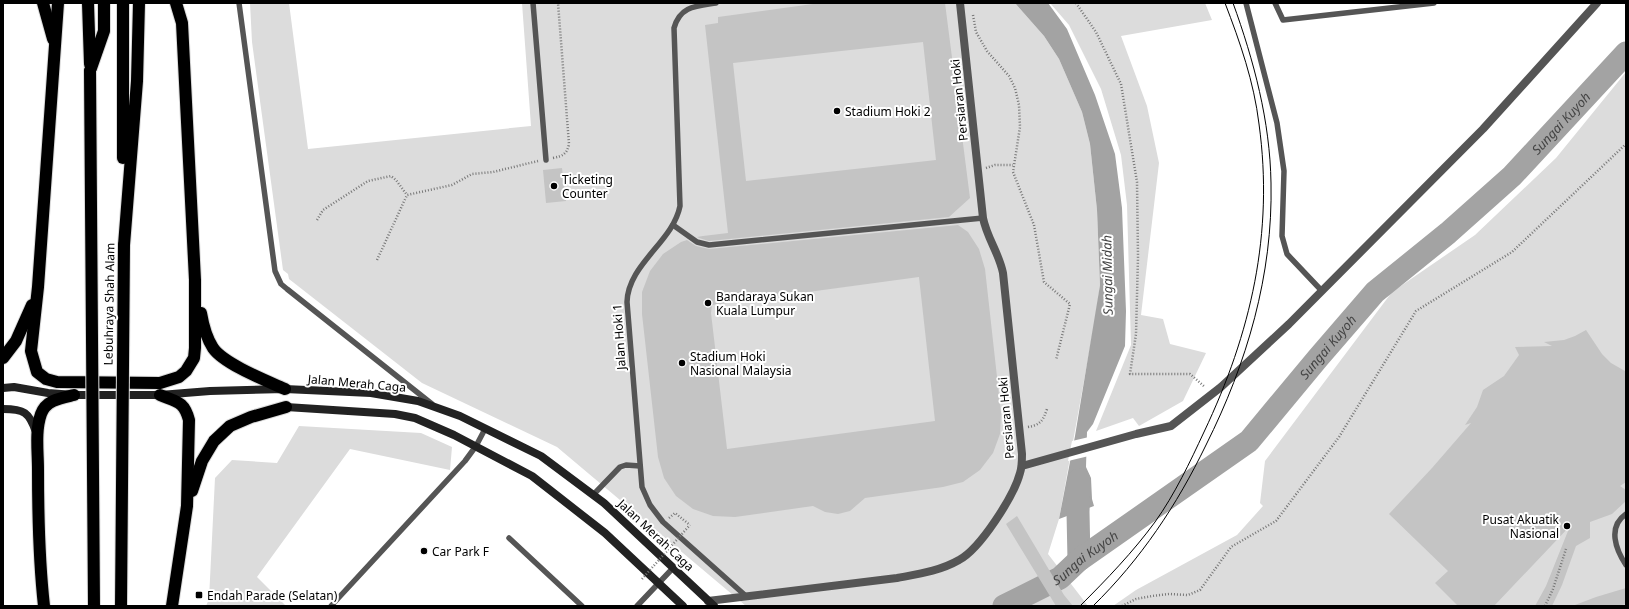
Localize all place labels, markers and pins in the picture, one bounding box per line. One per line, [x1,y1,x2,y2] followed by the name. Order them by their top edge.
[845,103,931,120] place label: Stadium Hoki 2
[832,106,842,116] marker: Stadium Hoki 2
[562,171,613,202] place label: Ticketing Counter
[549,181,559,191] marker: Ticketing Counter
[716,288,814,319] place label: Bandaraya Sukan Kuala Lumpur
[703,298,713,308] marker: Bandaraya Sukan Kuala Lumpur
[690,348,791,379] place label: Stadium Hoki Nasional Malaysia
[677,358,687,368] marker: Stadium Hoki Nasional Malaysia
[1482,511,1560,542] place label: Pusat Akuatik Nasional
[1562,521,1572,531] marker: Pusat Akuatik Nasional
[432,543,489,560] place label: Car Park F
[419,546,429,556] marker: Car Park F
[207,587,338,604] place label: Endah Parade (Selatan)
[194,590,204,600] marker: Endah Parade (Selatan)

